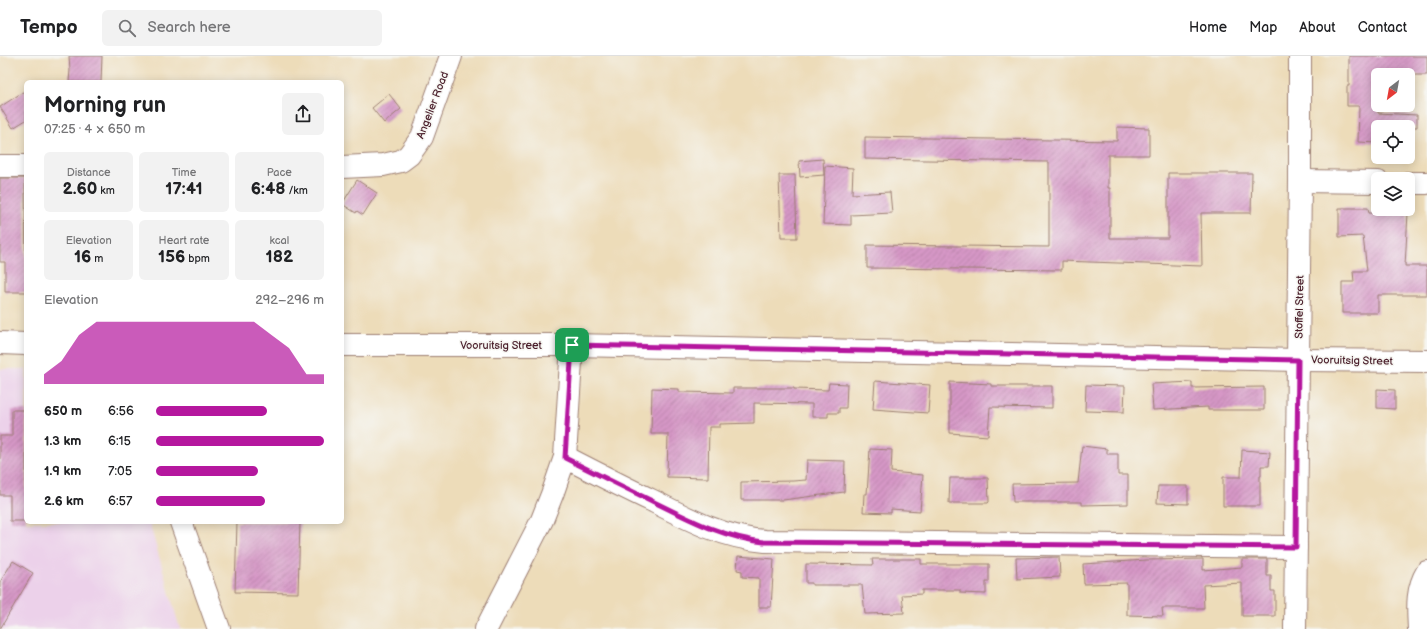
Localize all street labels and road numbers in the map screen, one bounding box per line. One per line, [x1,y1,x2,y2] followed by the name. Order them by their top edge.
[414,70,451,141] street label: Angelier Road
[1292,275,1307,339] street label: Stoffel Street
[460,339,542,352] street label: Vooruitsig Street
[1311,353,1394,368] street label: Vooruitsig Street

